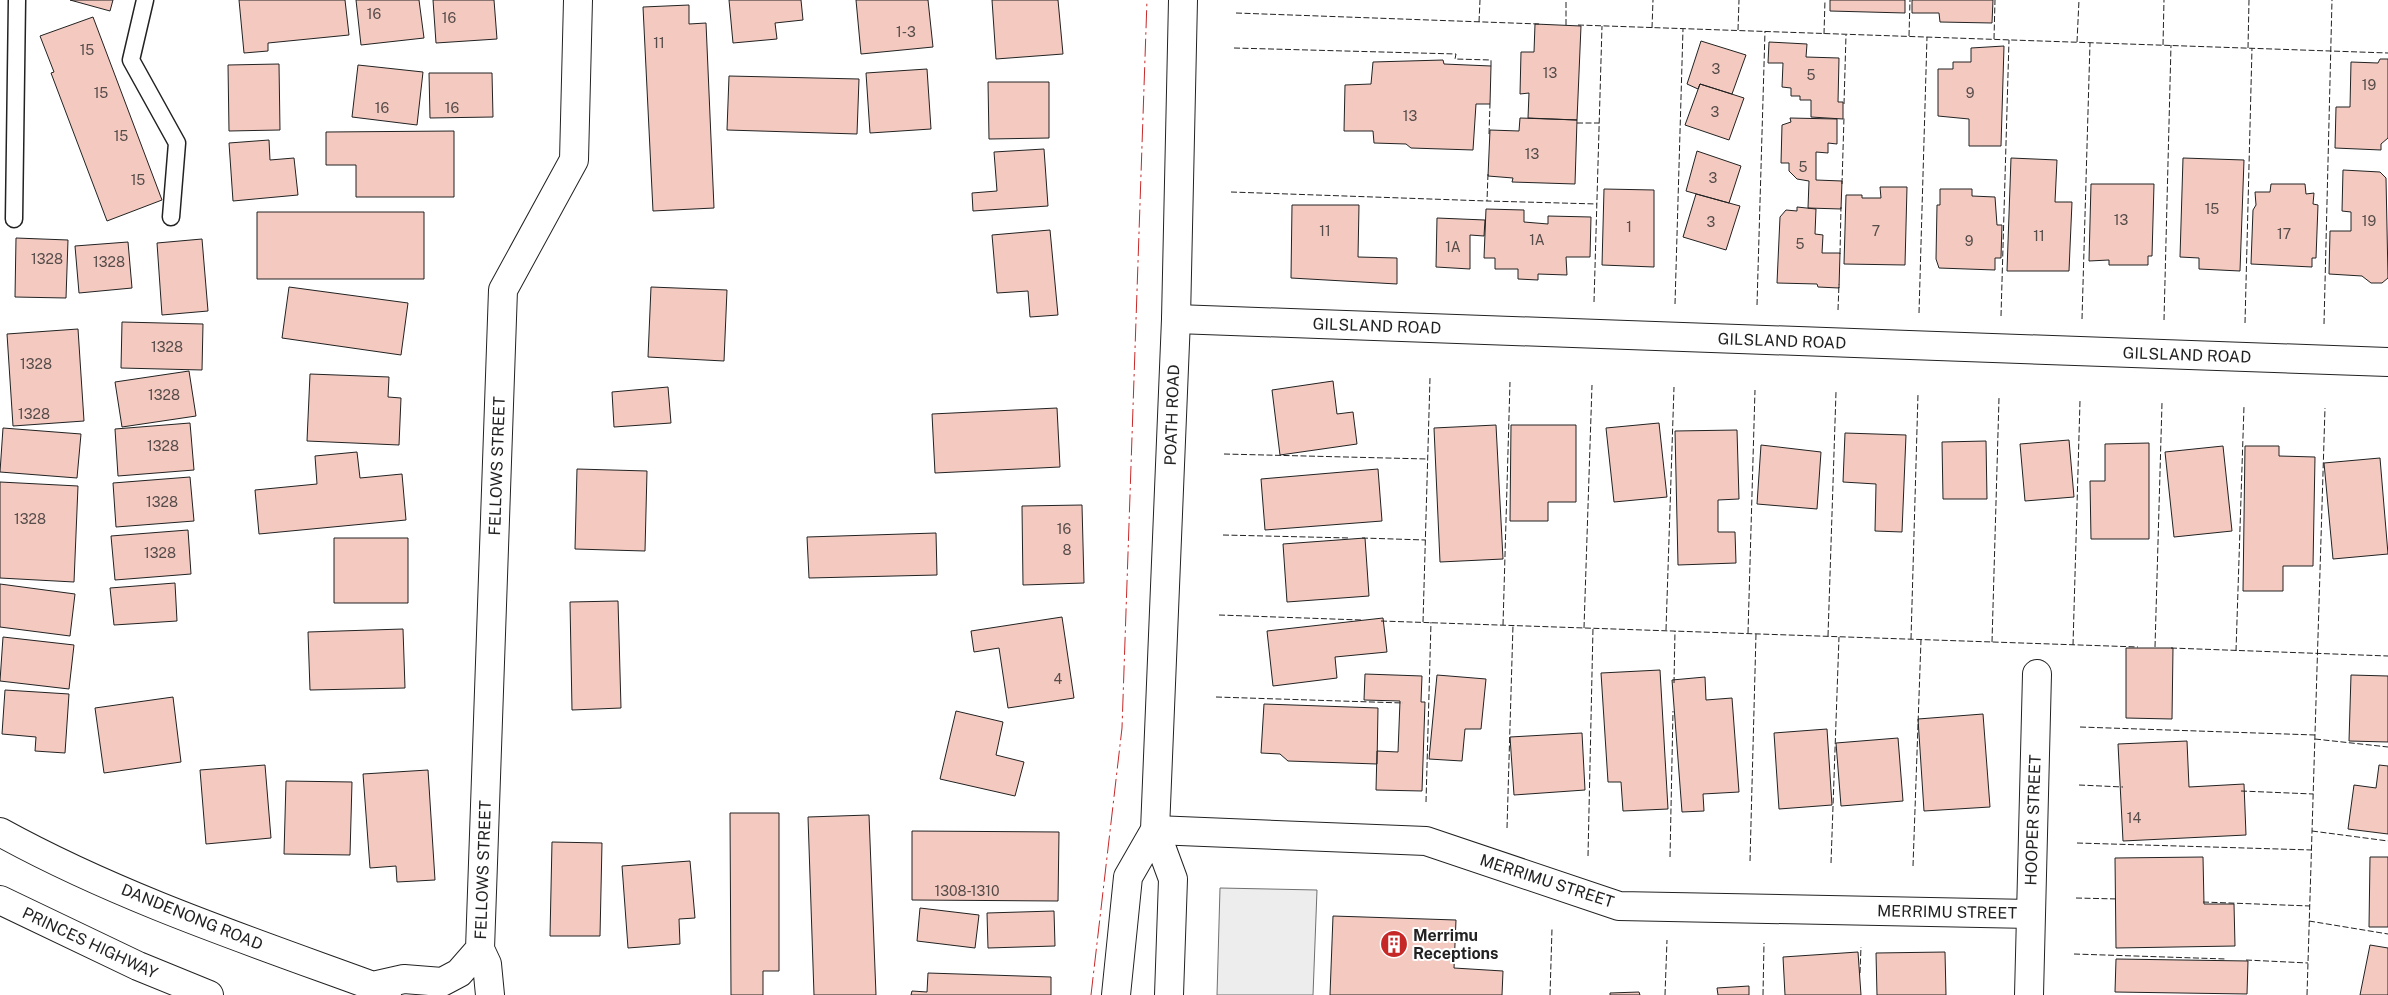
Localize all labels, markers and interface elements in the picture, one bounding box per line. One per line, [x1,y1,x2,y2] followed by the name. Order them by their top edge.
[367,6,381,22] house number: 16
[442,10,456,26] house number: 16
[896,24,916,40] house number: 1-3
[653,35,665,51] house number: 11
[80,42,94,58] house number: 15
[1712,61,1721,77] house number: 3
[1543,65,1557,81] house number: 13
[1807,67,1816,83] house number: 5
[2362,77,2376,93] house number: 19
[94,85,108,101] house number: 15
[1966,85,1975,101] house number: 9
[375,100,389,116] house number: 16
[445,100,459,116] house number: 16
[1711,104,1720,120] house number: 3
[1403,108,1417,124] house number: 13
[114,128,128,144] house number: 15
[1525,146,1539,162] house number: 13
[1799,159,1808,175] house number: 5
[1709,170,1718,186] house number: 3
[131,172,145,188] house number: 15
[2205,201,2219,217] house number: 15
[2114,212,2128,228] house number: 13
[2362,213,2376,229] house number: 19
[1707,214,1716,230] house number: 3
[1626,219,1632,235] house number: 1
[1319,223,1331,239] house number: 11
[1872,223,1880,239] house number: 7
[2277,226,2291,242] house number: 17
[2033,228,2045,244] house number: 11
[1529,232,1545,248] house number: 1A
[1965,233,1974,249] house number: 9
[1796,236,1805,252] house number: 5
[1445,239,1461,255] house number: 1A
[31,251,63,267] house number: 1328
[93,254,125,270] house number: 1328
[1312,314,1442,338] street label: GILSLAND ROAD
[1717,329,1847,353] street label: GILSLAND ROAD
[151,339,183,355] house number: 1328
[2122,343,2252,367] street label: GILSLAND ROAD
[20,356,52,372] house number: 1328
[1161,364,1183,466] street label: POATH ROAD
[148,387,180,403] house number: 1328
[485,396,509,536] street label: FELLOWS STREET
[18,406,50,422] house number: 1328
[147,438,179,454] house number: 1328
[146,494,178,510] house number: 1328
[14,511,46,527] house number: 1328
[1057,521,1071,537] house number: 16
[1062,542,1072,558] house number: 8
[144,545,176,561] house number: 1328
[1054,671,1063,687] house number: 4
[2021,754,2045,886] street label: HOOPER STREET
[471,800,495,940] street label: FELLOWS STREET
[2127,810,2141,826] house number: 14
[1477,850,1617,912] street label: MERRIMU STREET
[118,880,266,954] street label: DANDENONG ROAD
[935,883,999,899] house number: 1308-1310
[1877,901,2018,923] street label: MERRIMU STREET
[19,903,161,983] street label: PRINCES HIGHWAY
[1413,926,1498,963] place label: Merrimu Receptions
[1379,929,1409,959] building icon: Merrimu Receptions

